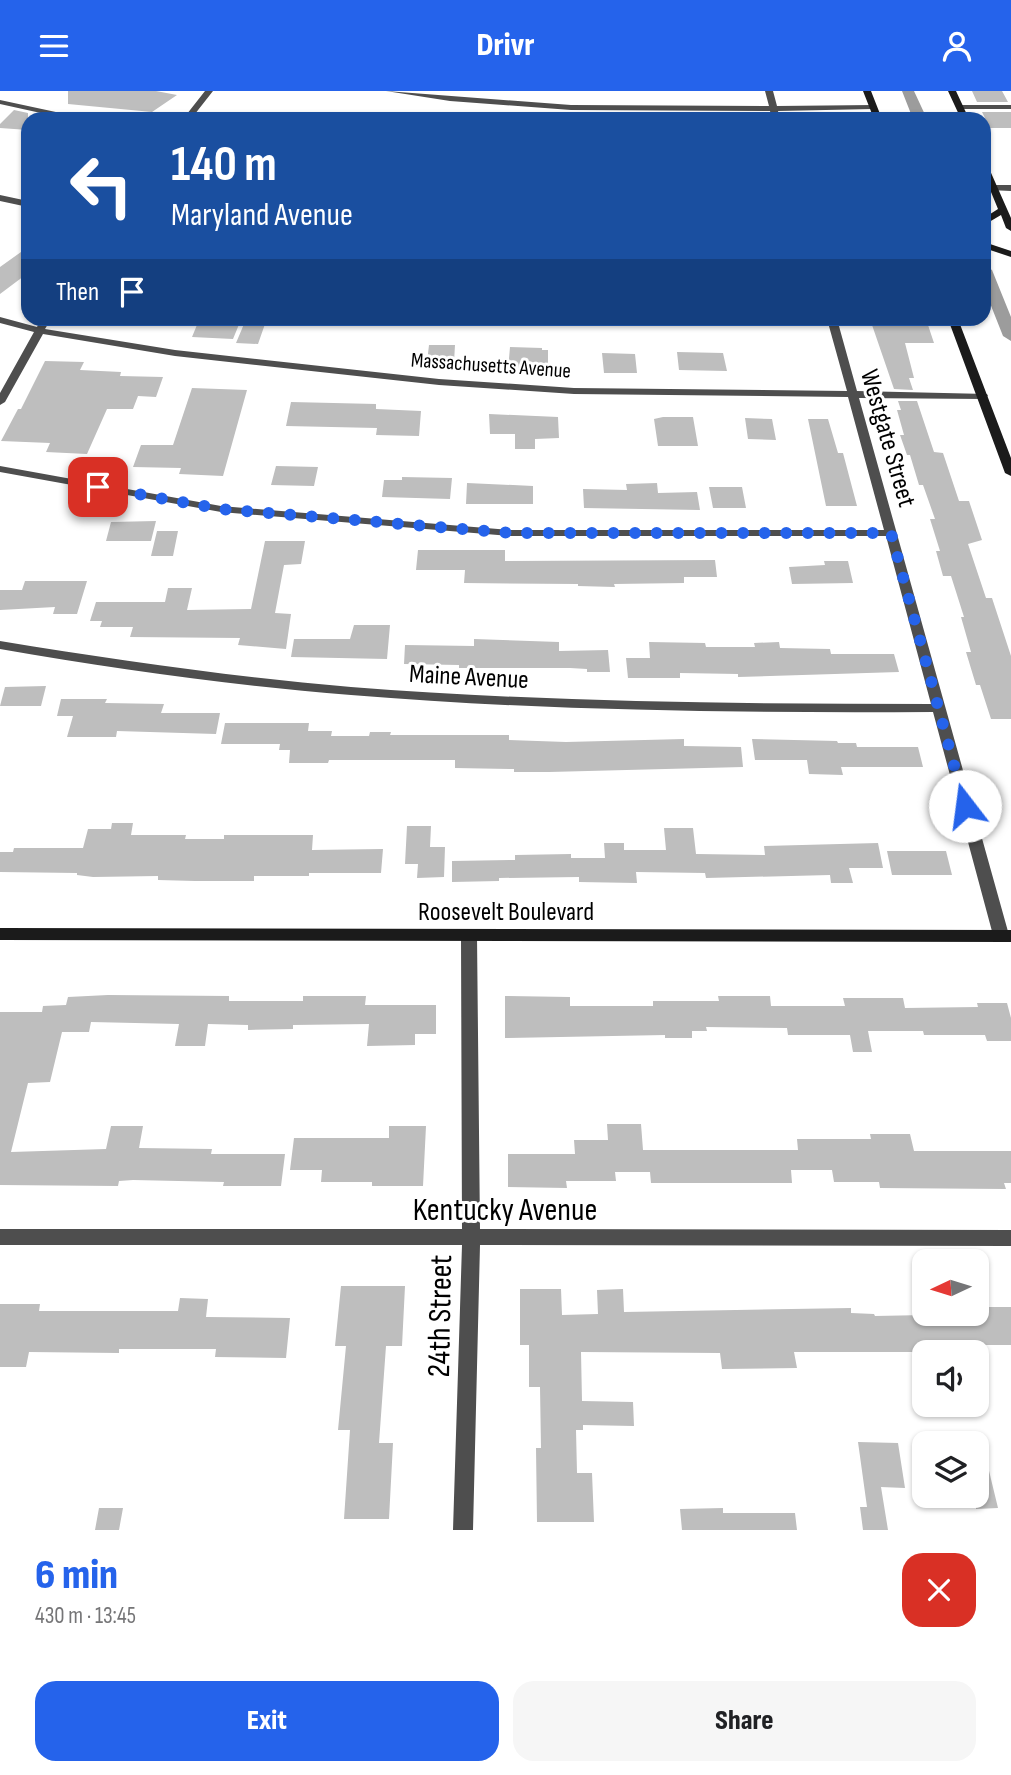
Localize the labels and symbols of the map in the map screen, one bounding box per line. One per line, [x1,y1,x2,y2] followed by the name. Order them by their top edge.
[410,347,572,384] street label: Massachusetts Avenue
[853,366,922,511] street label: Westgate Street
[68,457,128,517] pin
[408,659,529,696] street label: Maine Avenue
[928,769,1002,843] position arrow
[418,897,594,928] street label: Roosevelt Boulevard
[413,1191,597,1230] street label: Kentucky Avenue
[912,1249,989,1327] north arrow
[420,1254,461,1378] street label: 24th Street

